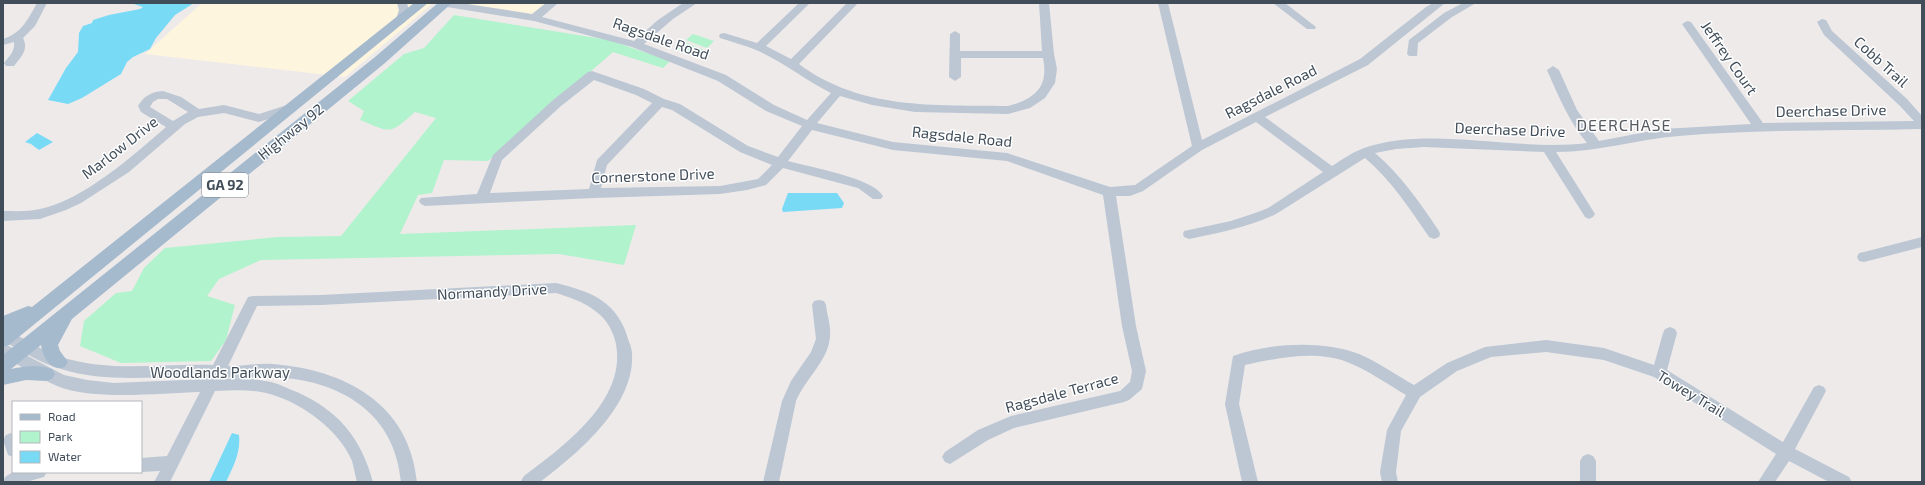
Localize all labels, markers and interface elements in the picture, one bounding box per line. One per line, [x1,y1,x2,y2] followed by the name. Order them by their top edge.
[611,13,712,63] street label: Ragsdale Road
[1698,17,1762,98] street label: Jeffrey Court
[1851,32,1913,91] street label: Cobb Trail
[1222,60,1320,122] street label: Ragsdale Road
[254,99,327,163] street label: Highway 92
[1775,100,1887,120] street label: Deerchase Drive
[78,112,161,182] street label: Marlow Drive
[1576,115,1672,134] district label: DEERCHASE
[1454,118,1566,140] street label: Deerchase Drive
[911,122,1013,150] street label: Ragsdale Road
[591,164,715,186] street label: Cornerstone Drive
[202,173,248,197] road number: GA 92
[436,279,548,303] street label: Normandy Drive
[150,363,290,381] street label: Woodlands Parkway
[1654,366,1729,421] street label: Towey Trail
[1003,368,1120,416] street label: Ragsdale Terrace
[12,401,142,473] legend
[48,409,76,423] text: Road
[48,429,73,443] text: Park
[48,449,82,463] text: Water

